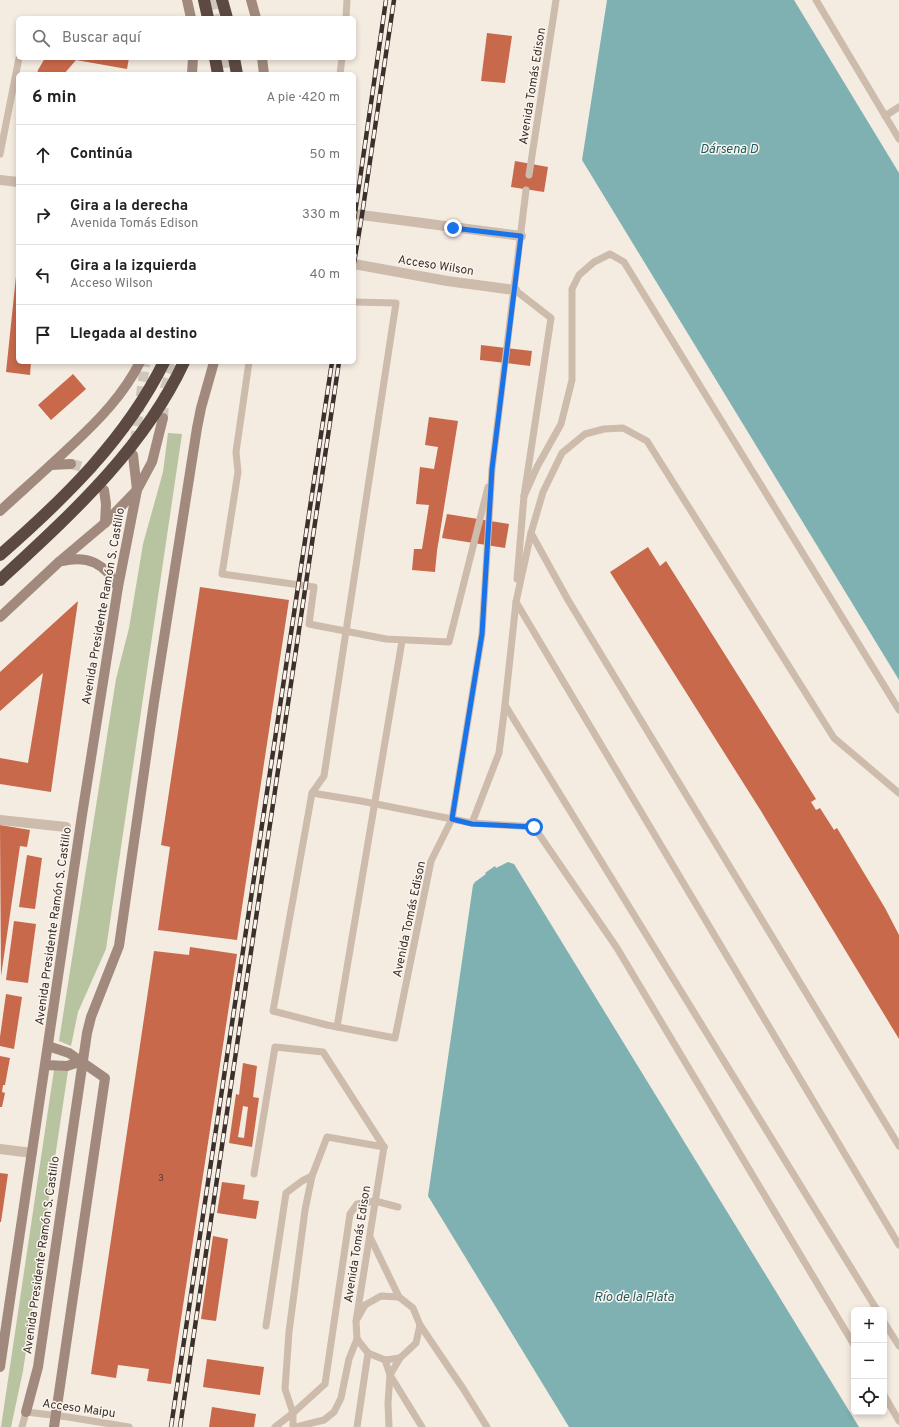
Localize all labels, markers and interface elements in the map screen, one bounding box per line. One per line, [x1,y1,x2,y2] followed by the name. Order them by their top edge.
[16,16,356,60] search box
[516,26,550,146] street label: Avenida Tomás Edison
[30,27,52,49] icon: search
[62,29,141,48] text: Buscar aquí
[32,87,76,109] text: 6 min
[266,90,340,106] text: A pie · 420 m
[700,142,758,158] water label: Dársena D
[32,144,54,166] icon: ahead
[70,145,132,164] text: Continúa
[310,147,340,163] text: 50 m
[70,197,188,216] text: Gira a la derecha
[32,204,54,226] icon: right
[302,207,340,223] text: 330 m
[70,216,198,232] text: Avenida Tomás Edison
[444,219,462,237] route end
[397,252,475,280] street label: Acceso Wilson
[70,257,197,276] text: Gira a la izquierda
[32,264,54,286] icon: left
[310,267,340,283] text: 40 m
[70,276,153,292] text: Acceso Wilson
[32,324,54,346] icon: arrive
[70,325,197,344] text: Llegada al destino
[79,506,129,706] street label: Avenida Presidente Ramón S. Castillo
[525,818,543,836] route start
[32,826,76,1026] street label: Avenida Presidente Ramón S. Castillo
[390,860,430,979] street label: Avenida Tomás Edison
[20,1155,64,1355] street label: Avenida Presidente Ramón S. Castillo
[158,1172,164,1185] house number: 3
[341,1184,375,1304] street label: Avenida Tomás Edison
[594,1290,674,1306] water label: Río de la Plata
[851,1307,887,1415] map controls
[851,1307,887,1343] button: +
[851,1343,887,1379] button: −
[851,1379,887,1415] button: locate
[41,1396,116,1422] street label: Acceso Maipu

